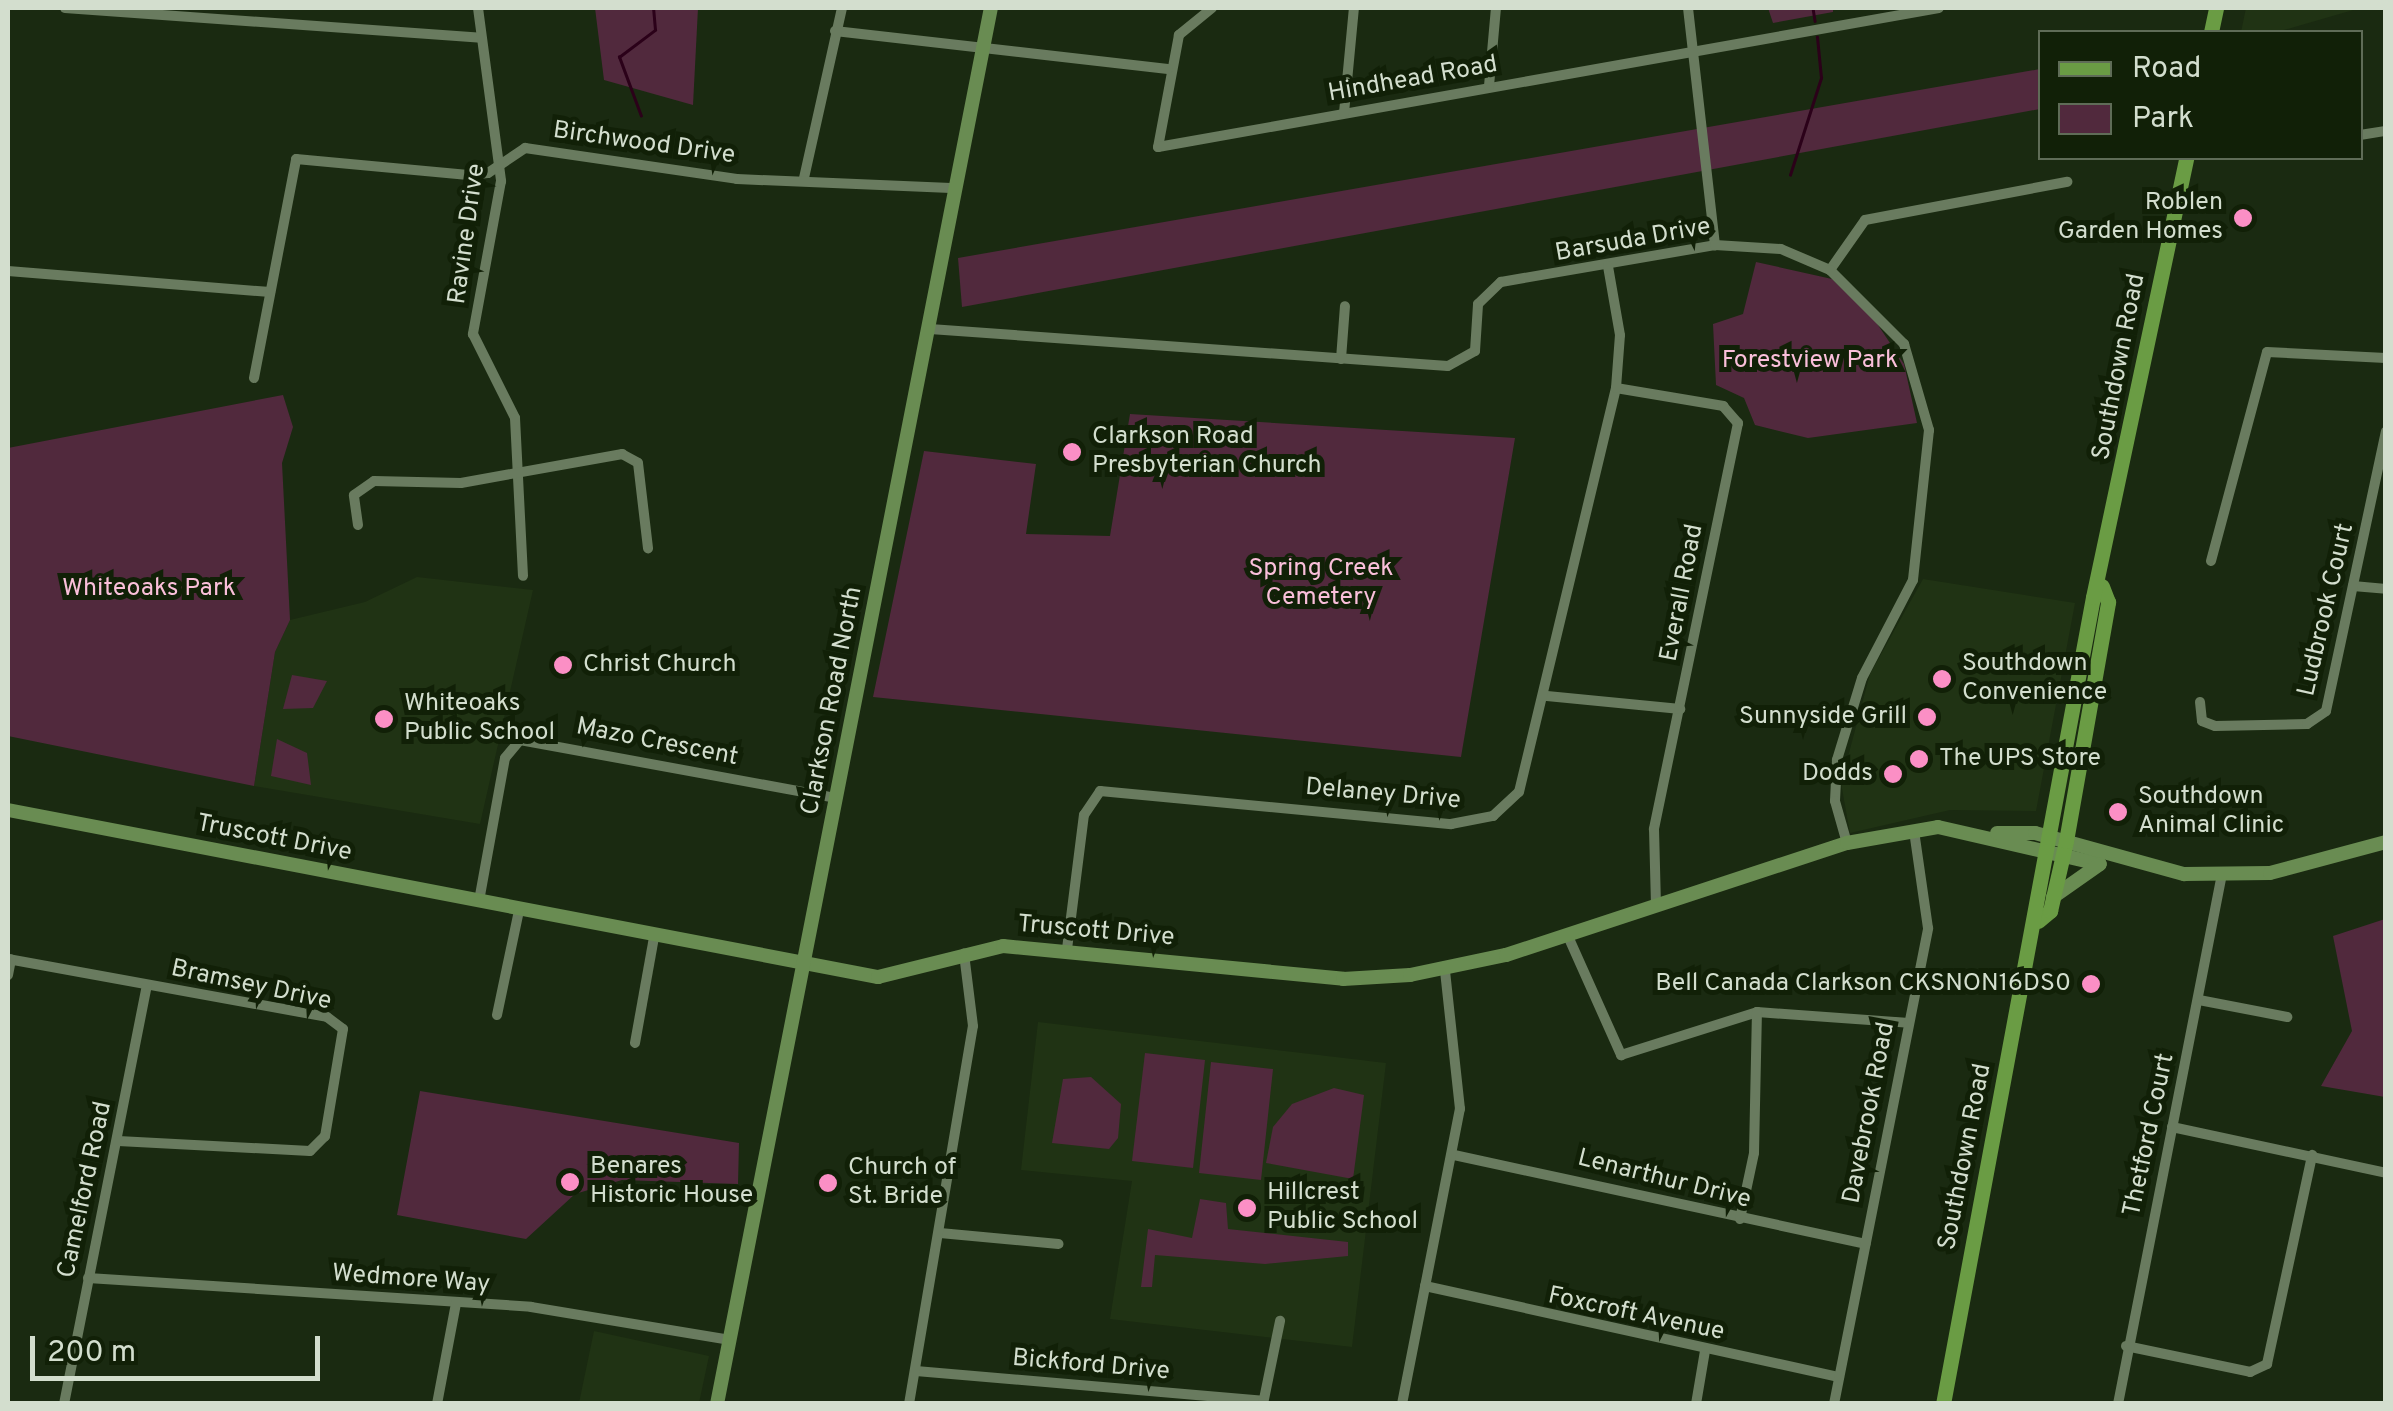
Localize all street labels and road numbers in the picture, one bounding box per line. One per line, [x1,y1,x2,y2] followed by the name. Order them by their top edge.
[1326,50,1500,110] street label: Hindhead Road
[551,116,737,172] street label: Birchwood Drive
[443,162,493,306] street label: Ravine Drive
[1553,213,1713,269] street label: Barsuda Drive
[2087,271,2153,463] street label: Southdown Road
[2293,521,2361,699] street label: Ludbrook Court
[1655,522,1711,664] street label: Everall Road
[796,584,870,818] street label: Clarkson Road North
[574,713,740,773] street label: Mazo Crescent
[1304,773,1462,817] street label: Delaney Drive
[194,809,354,869] street label: Truscott Drive
[1016,910,1176,954] street label: Truscott Drive
[168,954,334,1018] street label: Bramsey Drive
[1838,1020,1902,1206] street label: Davebrook Road
[2118,1051,2182,1219] street label: Thetford Court
[1933,1061,1999,1253] street label: Southdown Road
[53,1099,119,1281] street label: Camelford Road
[1574,1144,1754,1216] street label: Lenarthur Drive
[331,1259,491,1301] street label: Wedmore Way
[1545,1282,1727,1348] street label: Foxcroft Avenue
[1011,1344,1171,1388] street label: Bickford Drive

